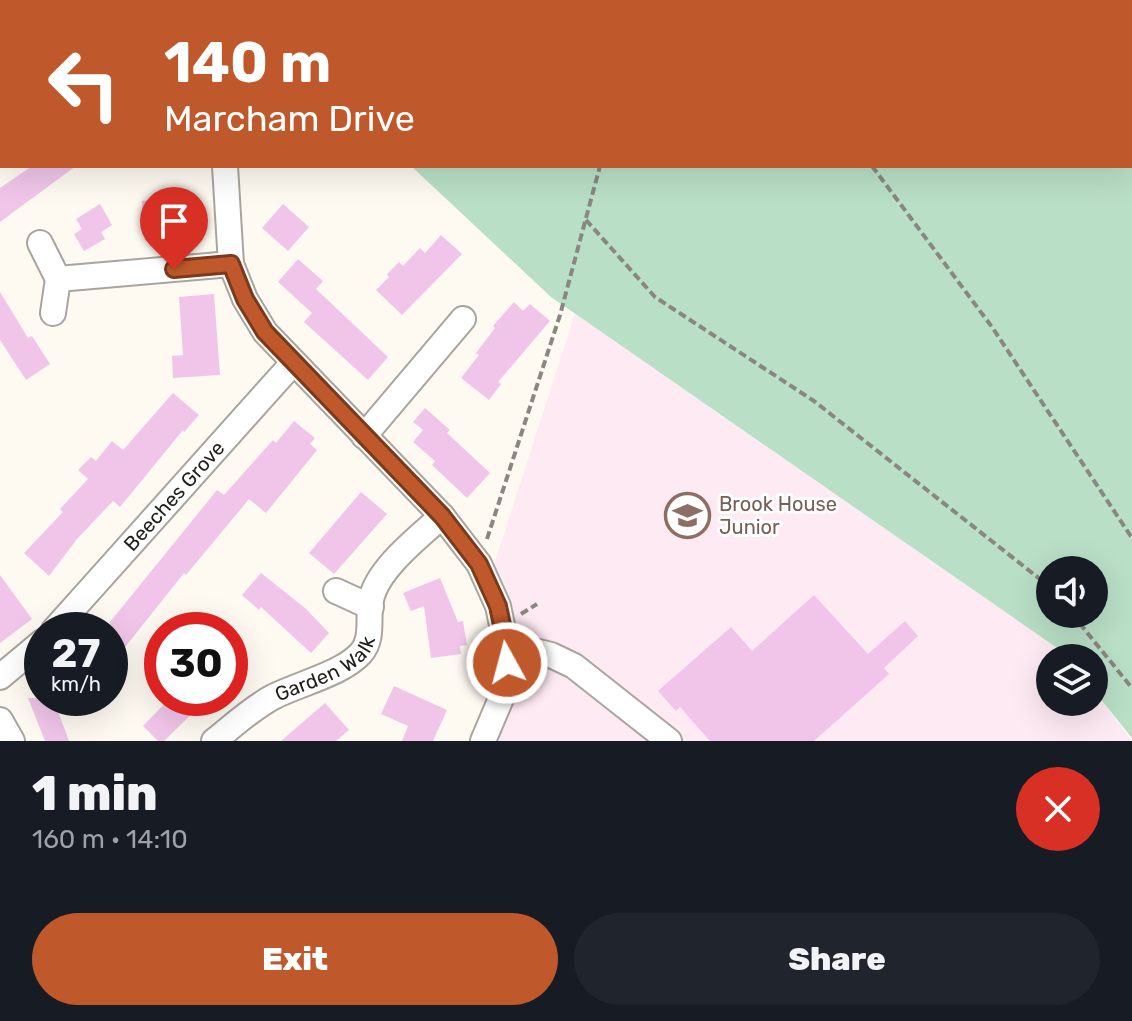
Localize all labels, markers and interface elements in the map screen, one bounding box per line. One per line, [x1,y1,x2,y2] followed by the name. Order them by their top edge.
[164,30,331,96] text: 140 m
[32,32,136,136] icon: left
[164,97,415,140] text: Marcham Drive
[140,187,208,269] pin
[152,199,196,243] icon: arrive
[119,436,229,556] street label: Beeches Grove
[664,492,712,540] school or university icon: Brook House Junior
[719,492,837,539] place label: Brook House Junior
[1036,556,1108,716] map controls
[1036,556,1108,628] button: sound
[144,612,248,716] speed limit sign: 30
[465,621,549,705] position arrow
[52,630,100,677] text: 27
[271,633,380,706] street label: Garden Walk
[1036,644,1108,716] button: layers
[51,672,101,696] text: km/h
[32,765,158,822] text: 1 min
[1016,767,1100,851] button: close
[32,824,188,855] text: 160 m · 14:10
[32,913,558,1005] button: Exit
[574,913,1100,1005] button: Share

